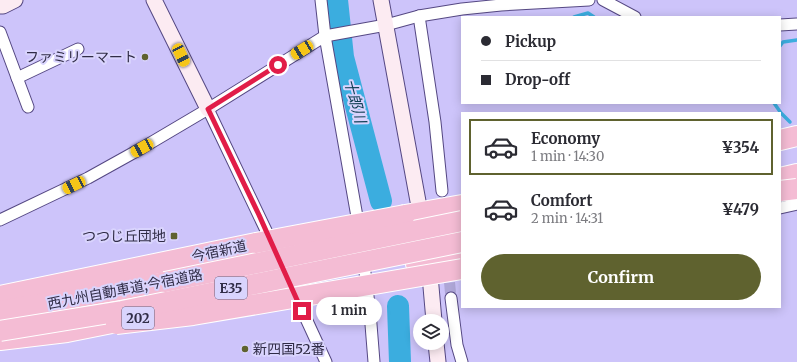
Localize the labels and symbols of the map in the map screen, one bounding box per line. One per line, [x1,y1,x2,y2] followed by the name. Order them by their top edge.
[289,39,315,61] car
[170,42,192,68] car
[25,48,137,66] place label: ファミリーマート
[140,52,150,62] marker: ファミリーマート
[269,56,287,74] route start
[340,77,371,127] water label: 十郎川
[129,137,155,159] car
[61,174,87,196] car
[82,227,166,245] place label: つつじ丘団地
[169,231,179,241] marker: つつじ丘団地
[190,236,248,266] street label: 今宿新道
[46,265,204,313] street label: 西九州自動車道;今宿道路
[215,277,247,299] road number: E35
[316,297,382,325] callout: 1 min
[293,302,311,320] route end
[122,307,154,329] road number: 202
[253,340,325,358] place label: 新四国52番
[240,344,250,354] marker: 新四国52番

